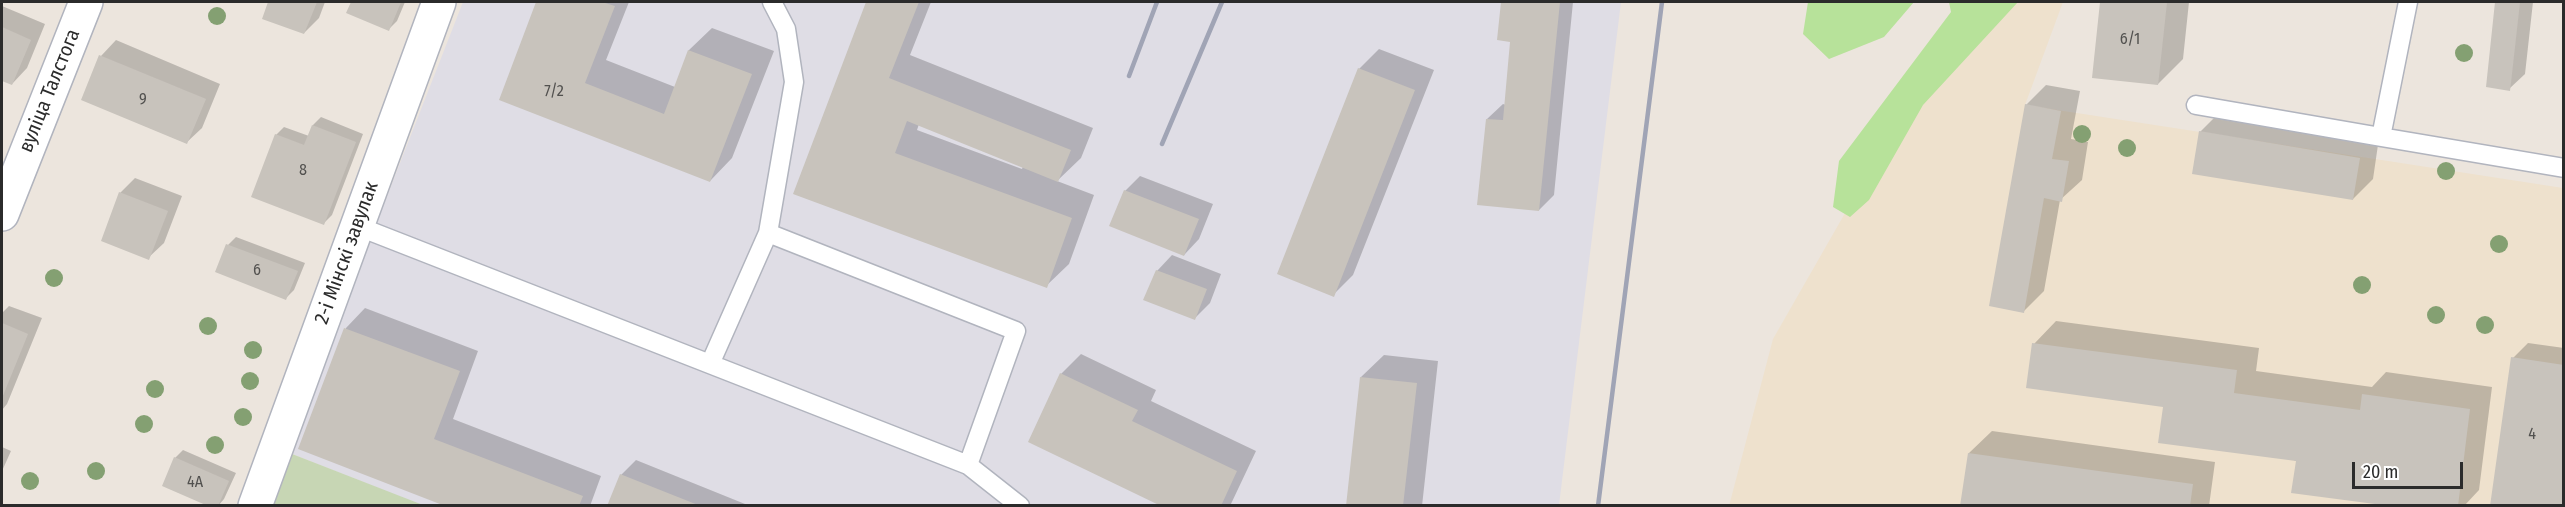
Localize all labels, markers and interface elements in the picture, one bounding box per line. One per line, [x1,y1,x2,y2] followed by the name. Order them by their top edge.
[14,26,86,156] street label: вуліца Талстога
[2120,30,2140,50] house number: 6/1
[544,82,564,102] house number: 7/2
[139,90,147,110] house number: 9
[299,161,307,181] house number: 8
[310,178,384,328] street label: 2-і Мінскі завулак
[253,261,261,281] house number: 6
[2528,425,2536,445] house number: 4
[2355,450,2466,488] scale bar
[2363,461,2398,483] text: 20 m
[187,473,203,493] house number: 4А

